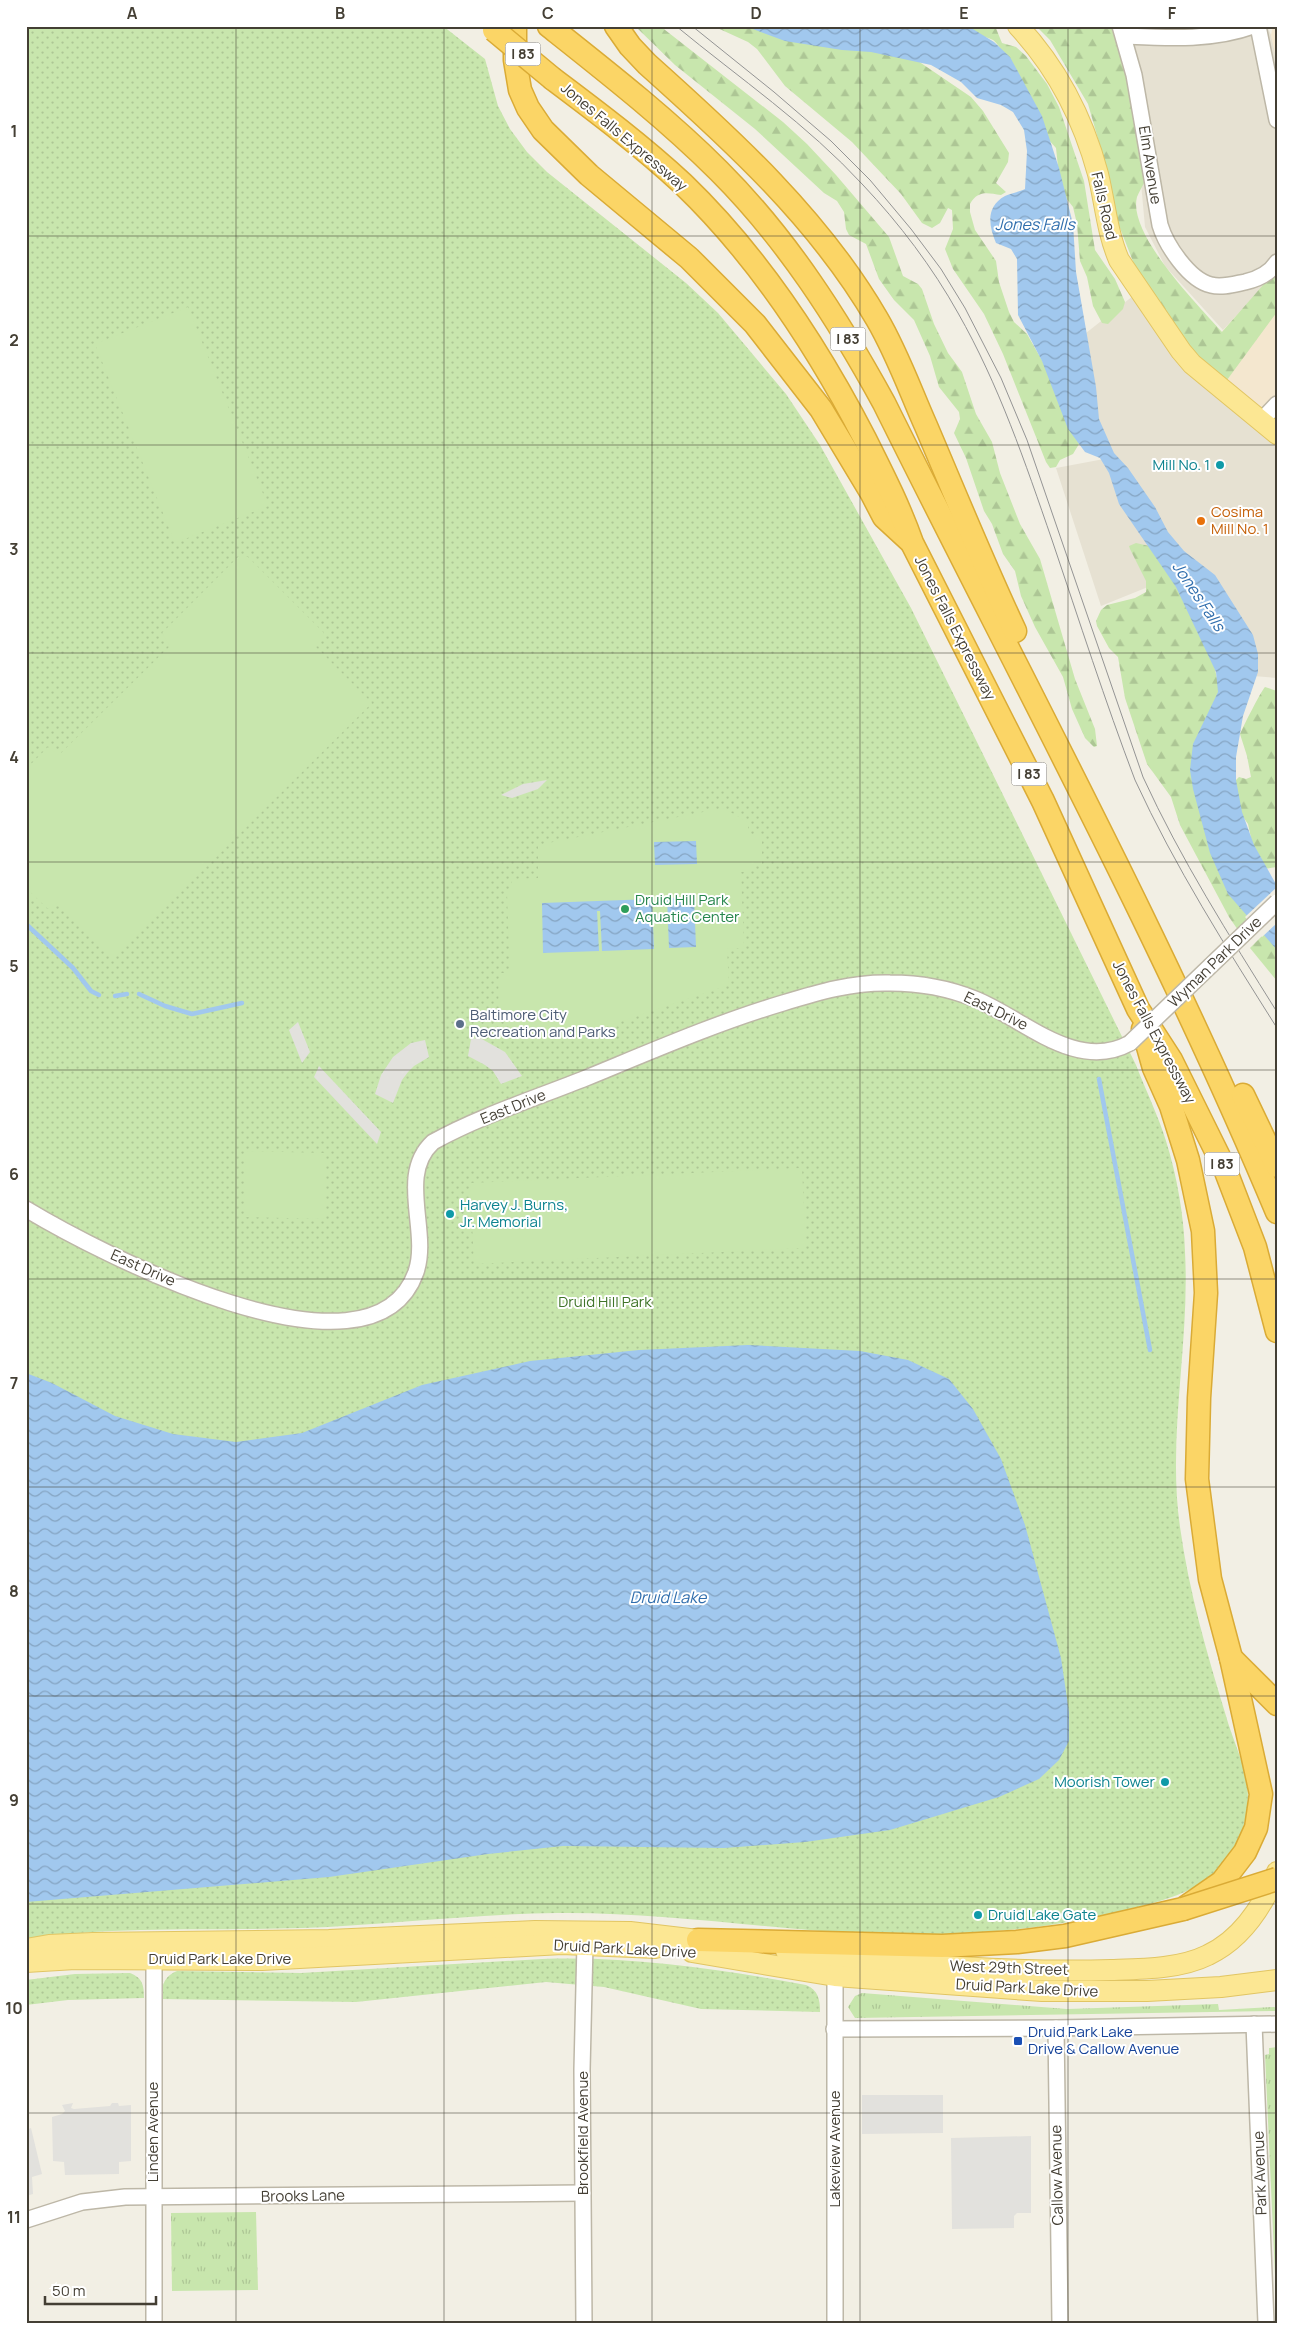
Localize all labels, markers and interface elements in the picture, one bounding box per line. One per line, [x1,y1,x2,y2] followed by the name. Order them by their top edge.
[127,2,138,24] text: A
[335,2,345,24] text: B
[542,2,554,24] text: C
[750,2,762,24] text: D
[959,2,969,24] text: E
[1168,2,1177,24] text: F
[506,42,540,66] road number: I 83
[556,77,692,196] street label: Jones Falls Expressway
[10,120,18,142] text: 1
[1134,124,1167,206] street label: Elm Avenue
[1086,170,1122,242] street label: Falls Road
[995,213,1076,235] water label: Jones Falls
[830,328,866,350] road number: I 83
[9,329,19,351] text: 2
[1152,454,1210,475] place label: Mill No. 1
[1214,459,1226,471] marker: Mill No. 1
[1211,501,1269,539] place label: Cosima Mill No. 1
[1195,515,1207,527] marker: Cosima Mill No. 1
[9,538,19,560] text: 3
[910,552,1001,704] street label: Jones Falls Expressway
[1168,557,1231,637] water label: Jones Falls
[9,746,19,768] text: 4
[1012,762,1046,786] road number: I 83
[635,889,740,927] place label: Druid Hill Park Aquatic Center
[619,903,631,915] marker: Druid Hill Park Aquatic Center
[1163,911,1266,1012] street label: Wyman Park Drive
[9,955,19,977] text: 5
[1108,956,1201,1107] street label: Jones Falls Expressway
[961,986,1032,1035] street label: East Drive
[470,1004,616,1042] place label: Baltimore City Recreation and Parks
[454,1018,466,1030] marker: Baltimore City Recreation and Parks
[477,1084,549,1129] street label: East Drive
[1204,1152,1240,1176] road number: I 83
[9,1163,19,1185] text: 6
[460,1194,568,1232] place label: Harvey J. Burns, Jr. Memorial
[444,1208,456,1220] marker: Harvey J. Burns, Jr. Memorial
[107,1244,179,1291] street label: East Drive
[558,1291,652,1312] park label: Druid Hill Park
[10,1372,18,1394] text: 7
[9,1580,19,1602] text: 8
[630,1586,708,1608] water label: Druid Lake
[1054,1771,1156,1792] place label: Moorish Tower
[1159,1776,1171,1788] marker: Moorish Tower
[9,1789,19,1811] text: 9
[988,1904,1096,1925] place label: Druid Lake Gate
[972,1909,984,1921] marker: Druid Lake Gate
[553,1934,697,1963] street label: Druid Park Lake Drive
[149,1948,292,1969] street label: Druid Park Lake Drive
[949,1955,1069,1980] street label: West 29th Street
[955,1973,1099,2002] street label: Druid Park Lake Drive
[5,1997,23,2019] text: 10
[1028,2021,1180,2059] place label: Druid Park Lake Drive & Callow Avenue
[1012,2035,1024,2047] marker: Druid Park Lake Drive & Callow Avenue
[572,2071,593,2195] street label: Brookfield Avenue
[142,2081,163,2182] street label: Linden Avenue
[824,2090,845,2208] street label: Lakeview Avenue
[1045,2124,1068,2225] street label: Callow Avenue
[1248,2130,1271,2215] street label: Park Avenue
[261,2184,345,2207] street label: Brooks Lane
[7,2206,21,2228] text: 11
[45,2274,156,2306] scale bar
[52,2280,86,2301] text: 50 m

